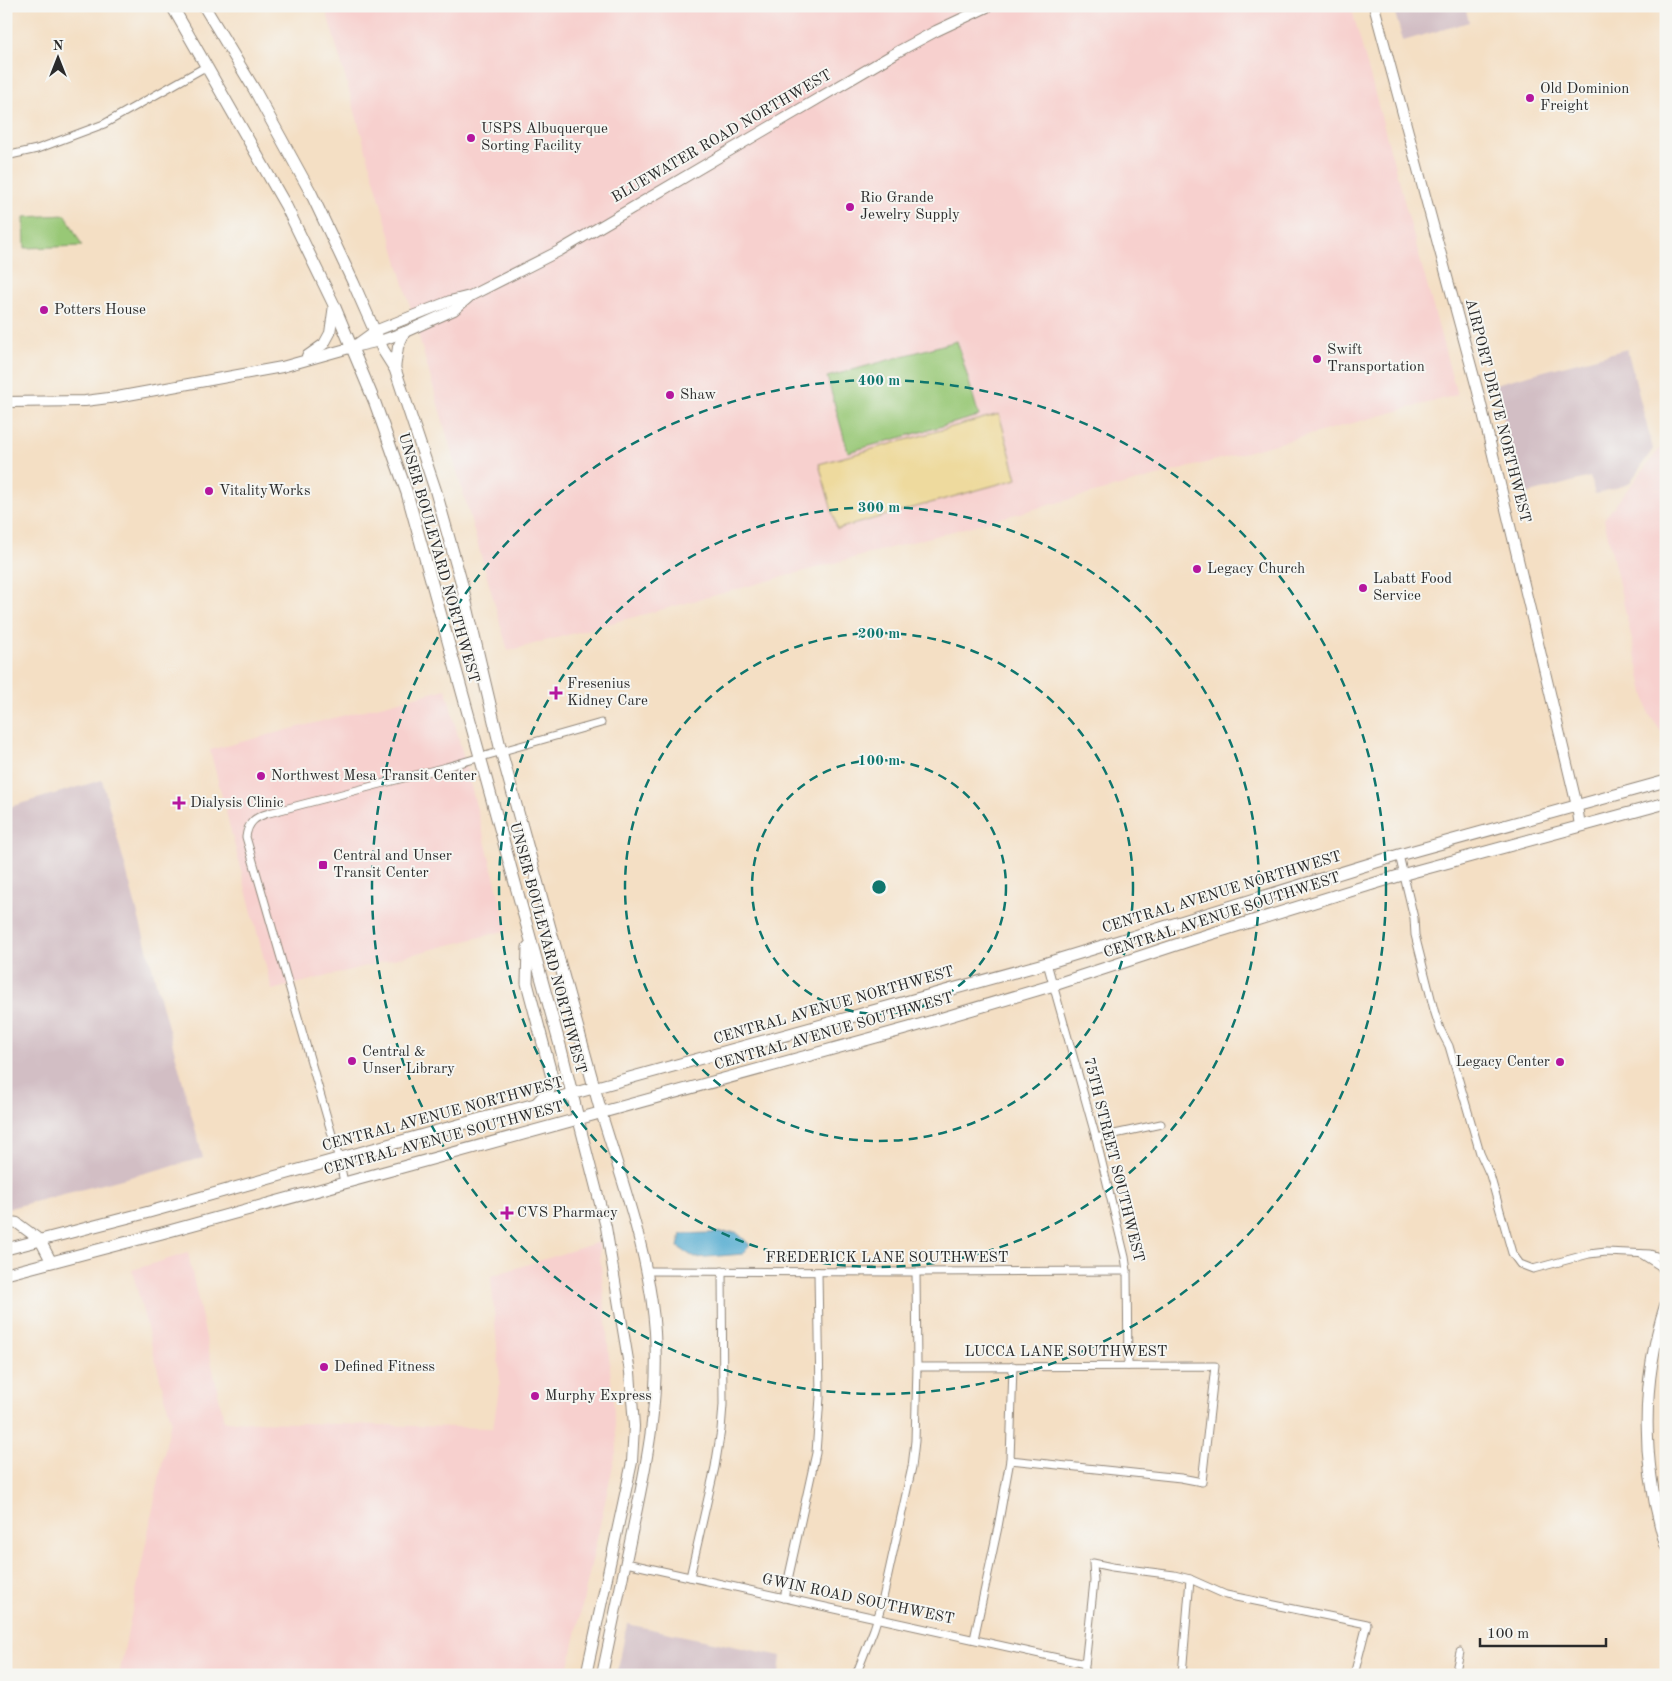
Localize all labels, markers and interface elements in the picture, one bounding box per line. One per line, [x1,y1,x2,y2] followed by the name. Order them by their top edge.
[32,32,82,82] north arrow
[53,39,64,53] text: N
[610,68,834,206] street label: BLUEWATER ROAD NORTHWEST
[1540,82,1629,114] place label: Old Dominion Freight
[1524,92,1536,104] marker: Old Dominion Freight
[481,122,608,154] place label: USPS Albuquerque Sorting Facility
[465,132,477,144] marker: USPS Albuquerque Sorting Facility
[860,191,960,223] place label: Rio Grande Jewelry Supply
[844,201,856,213] marker: Rio Grande Jewelry Supply
[1462,297,1532,525] street label: AIRPORT DRIVE NORTHWEST
[54,303,146,318] place label: Potters House
[38,304,50,316] marker: Potters House
[1327,343,1425,375] place label: Swift Transportation
[1311,353,1323,365] marker: Swift Transportation
[858,374,900,389] text: 400 m
[680,388,717,403] place label: Shaw
[664,389,676,401] marker: Shaw
[395,431,481,685] street label: UNSER BOULEVARD NORTHWEST
[219,484,310,499] place label: VitalityWorks
[203,485,215,497] marker: VitalityWorks
[858,501,900,516] text: 300 m
[1207,562,1305,577] place label: Legacy Church
[1191,563,1203,575] marker: Legacy Church
[1373,572,1452,604] place label: Labatt Food Service
[1357,582,1369,594] marker: Labatt Food Service
[858,627,900,642] text: 200 m
[567,677,648,709] place label: Fresenius Kidney Care
[549,686,563,700] marker: Fresenius Kidney Care
[858,754,900,769] text: 100 m
[271,769,477,784] place label: Northwest Mesa Transit Center
[255,770,267,782] marker: Northwest Mesa Transit Center
[172,796,186,810] marker: Dialysis Clinic
[190,796,284,811] place label: Dialysis Clinic
[506,821,588,1075] street label: UNSER BOULEVARD NORTHWEST
[333,849,452,881] place label: Central and Unser Transit Center
[1100,849,1344,937] street label: CENTRAL AVENUE NORTHWEST
[317,859,329,871] marker: Central and Unser Transit Center
[1102,871,1342,961] street label: CENTRAL AVENUE SOUTHWEST
[870,878,888,896] centre of rings
[712,964,956,1048] street label: CENTRAL AVENUE NORTHWEST
[713,991,955,1073] street label: CENTRAL AVENUE SOUTHWEST
[362,1045,455,1077] place label: Central & Unser Library
[346,1055,358,1067] marker: Central & Unser Library
[1455,1055,1550,1070] place label: Legacy Center
[1080,1056,1146,1264] street label: 75TH STREET SOUTHWEST
[1554,1056,1566,1068] marker: Legacy Center
[321,1075,565,1155] street label: CENTRAL AVENUE NORTHWEST
[322,1100,566,1178] street label: CENTRAL AVENUE SOUTHWEST
[517,1206,618,1221] place label: CVS Pharmacy
[501,1207,513,1219] marker: CVS Pharmacy
[765,1251,1009,1266] street label: FREDERICK LANE SOUTHWEST
[964,1345,1168,1360] street label: LUCCA LANE SOUTHWEST
[334,1360,435,1375] place label: Defined Fitness
[318,1361,330,1373] marker: Defined Fitness
[545,1389,652,1404] place label: Murphy Express
[529,1390,541,1402] marker: Murphy Express
[760,1572,956,1628] street label: GWIN ROAD SOUTHWEST
[1480,1616,1606,1648] scale bar
[1487,1627,1529,1642] text: 100 m

